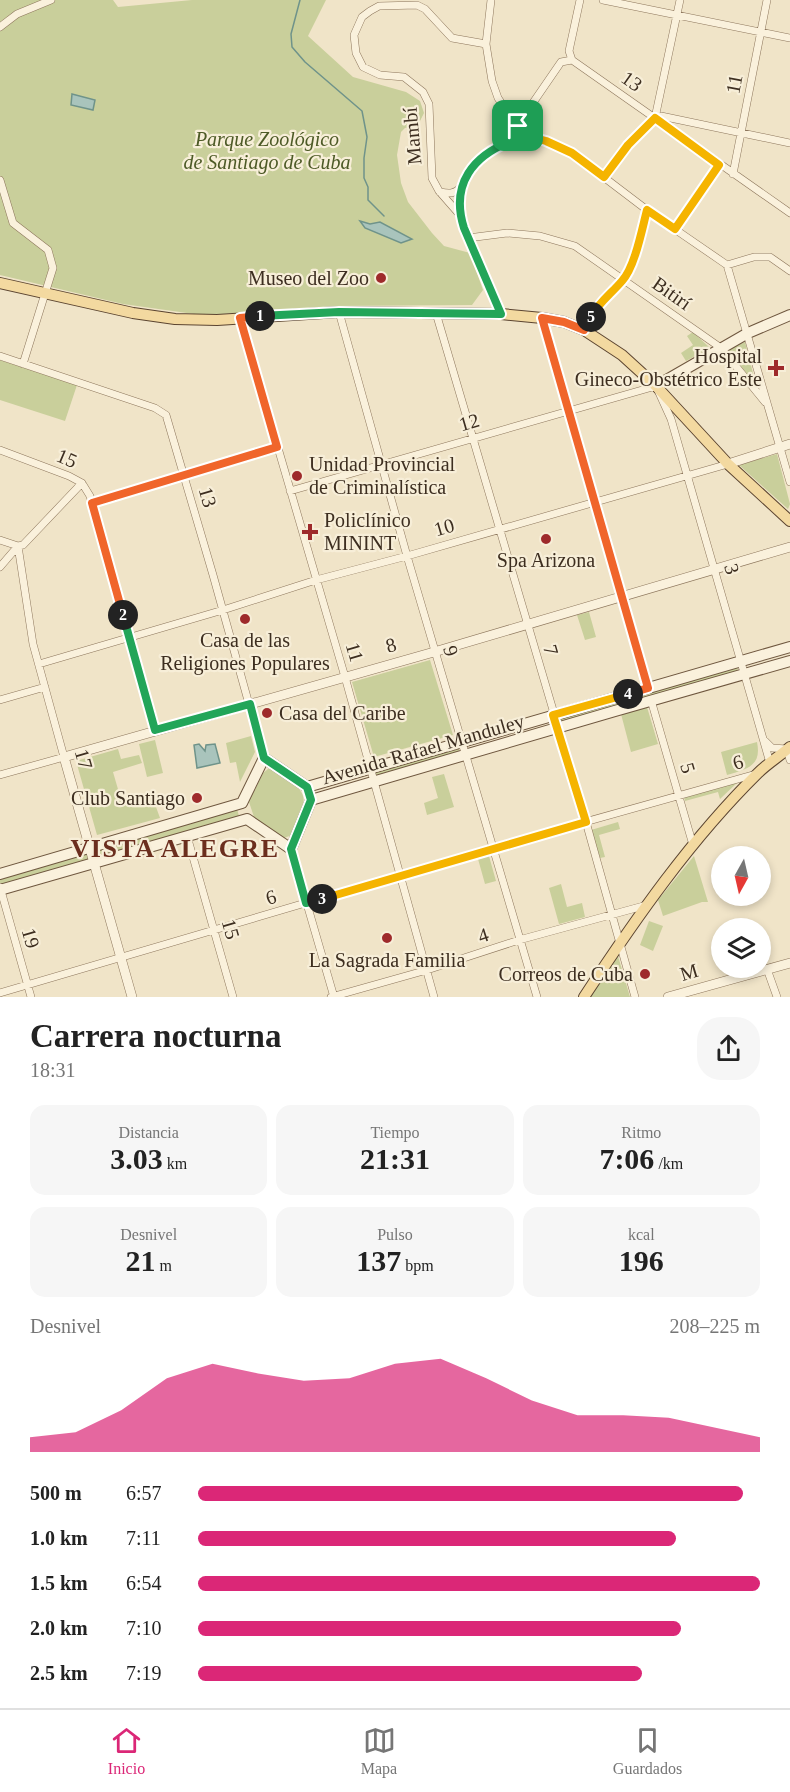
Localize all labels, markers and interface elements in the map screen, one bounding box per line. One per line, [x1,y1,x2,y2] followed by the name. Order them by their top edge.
[617,66,647,96] street label: 13
[721,72,747,96] street label: 11
[492,100,543,151] pin
[398,106,425,166] street label: Mambí
[501,109,534,142] icon: arrive
[183,128,351,174] park label: Parque Zoológico de Santiago de Cuba
[248,267,369,289] place label: Museo del Zoo
[374,271,388,285] marker: Museo del Zoo
[648,272,696,314] street label: Bitirí
[245,301,275,331] pin: 1
[576,302,606,332] pin: 5
[256,307,264,324] text: 1
[587,308,595,325] text: 5
[575,345,762,390] place label: Hospital Gineco-Obstétrico Este
[767,359,785,377] marker: Hospital Gineco-Obstétrico Este
[456,409,482,435] street label: 12
[53,444,81,472] street label: 15
[309,453,456,498] place label: Unidad Provincial de Criminalística
[290,469,304,483] marker: Unidad Provincial de Criminalística
[195,484,221,510] street label: 13
[324,509,411,554] place label: Policlínico MININT
[431,514,457,540] street label: 10
[301,523,319,541] marker: Policlínico MININT
[539,532,553,546] marker: Spa Arizona
[497,549,595,572] place label: Spa Arizona
[720,561,744,577] street label: 3
[108,600,138,630] pin: 2
[119,606,127,623] text: 2
[238,612,252,626] marker: Casa de las Religiones Populares
[160,629,330,675] place label: Casa de las Religiones Populares
[383,633,399,657] street label: 8
[342,640,368,664] street label: 11
[539,642,563,658] street label: 7
[439,643,463,659] street label: 9
[613,679,643,709] pin: 4
[624,685,632,702] text: 4
[279,702,406,724] place label: Casa del Caribe
[260,706,274,720] marker: Casa del Caribe
[319,710,527,789] street label: Avenida Rafael Manduley
[71,746,97,772] street label: 17
[730,750,746,774] street label: 6
[676,760,700,776] street label: 5
[71,787,185,810] place label: Club Santiago
[190,791,204,805] marker: Club Santiago
[71,834,279,863] district label: VISTA ALEGRE
[711,846,771,906] north arrow
[711,846,771,978] map controls
[307,884,337,914] pin: 3
[263,885,279,909] street label: 6
[318,890,326,907] text: 3
[218,916,244,942] street label: 15
[711,918,771,978] button: layers
[475,923,491,947] street label: 4
[18,925,44,951] street label: 19
[380,931,394,945] marker: La Sagrada Familia
[309,949,465,972] place label: La Sagrada Familia
[677,959,701,985] street label: M
[499,963,633,985] place label: Correos de Cuba
[638,967,652,981] marker: Correos de Cuba
[697,1017,760,1080] button: share
[30,1018,281,1054] text: Carrera nocturna
[30,1059,76,1081] text: 18:31
[118,1124,179,1141] text: Distancia
[370,1124,420,1141] text: Tiempo
[621,1124,661,1141] text: Ritmo
[110,1142,163,1175] text: 3.03
[360,1142,430,1175] text: 21:31
[599,1142,654,1175] text: 7:06
[163,1155,187,1172] text: km
[654,1155,683,1172] text: /km
[120,1226,177,1243] text: Desnivel
[377,1226,413,1243] text: Pulso
[628,1226,655,1243] text: kcal
[125,1244,155,1277] text: 21
[356,1244,401,1277] text: 137
[619,1244,664,1277] text: 196
[155,1257,172,1274] text: m
[401,1257,434,1274] text: bpm
[30,1315,101,1337] text: Desnivel
[669,1315,760,1337] text: 208–225 m
[30,1482,82,1504] text: 500 m
[126,1482,162,1504] text: 6:57
[30,1527,88,1549] text: 1.0 km
[126,1527,161,1549] text: 7:11
[30,1572,88,1594] text: 1.5 km
[126,1572,162,1594] text: 6:54
[30,1617,88,1639] text: 2.0 km
[126,1617,162,1639] text: 7:10
[30,1662,88,1684] text: 2.5 km
[126,1662,162,1684] text: 7:19
[108,1724,145,1778] tab: Inicio
[361,1724,397,1778] tab: Mapa
[613,1724,682,1778] tab: Guardados

